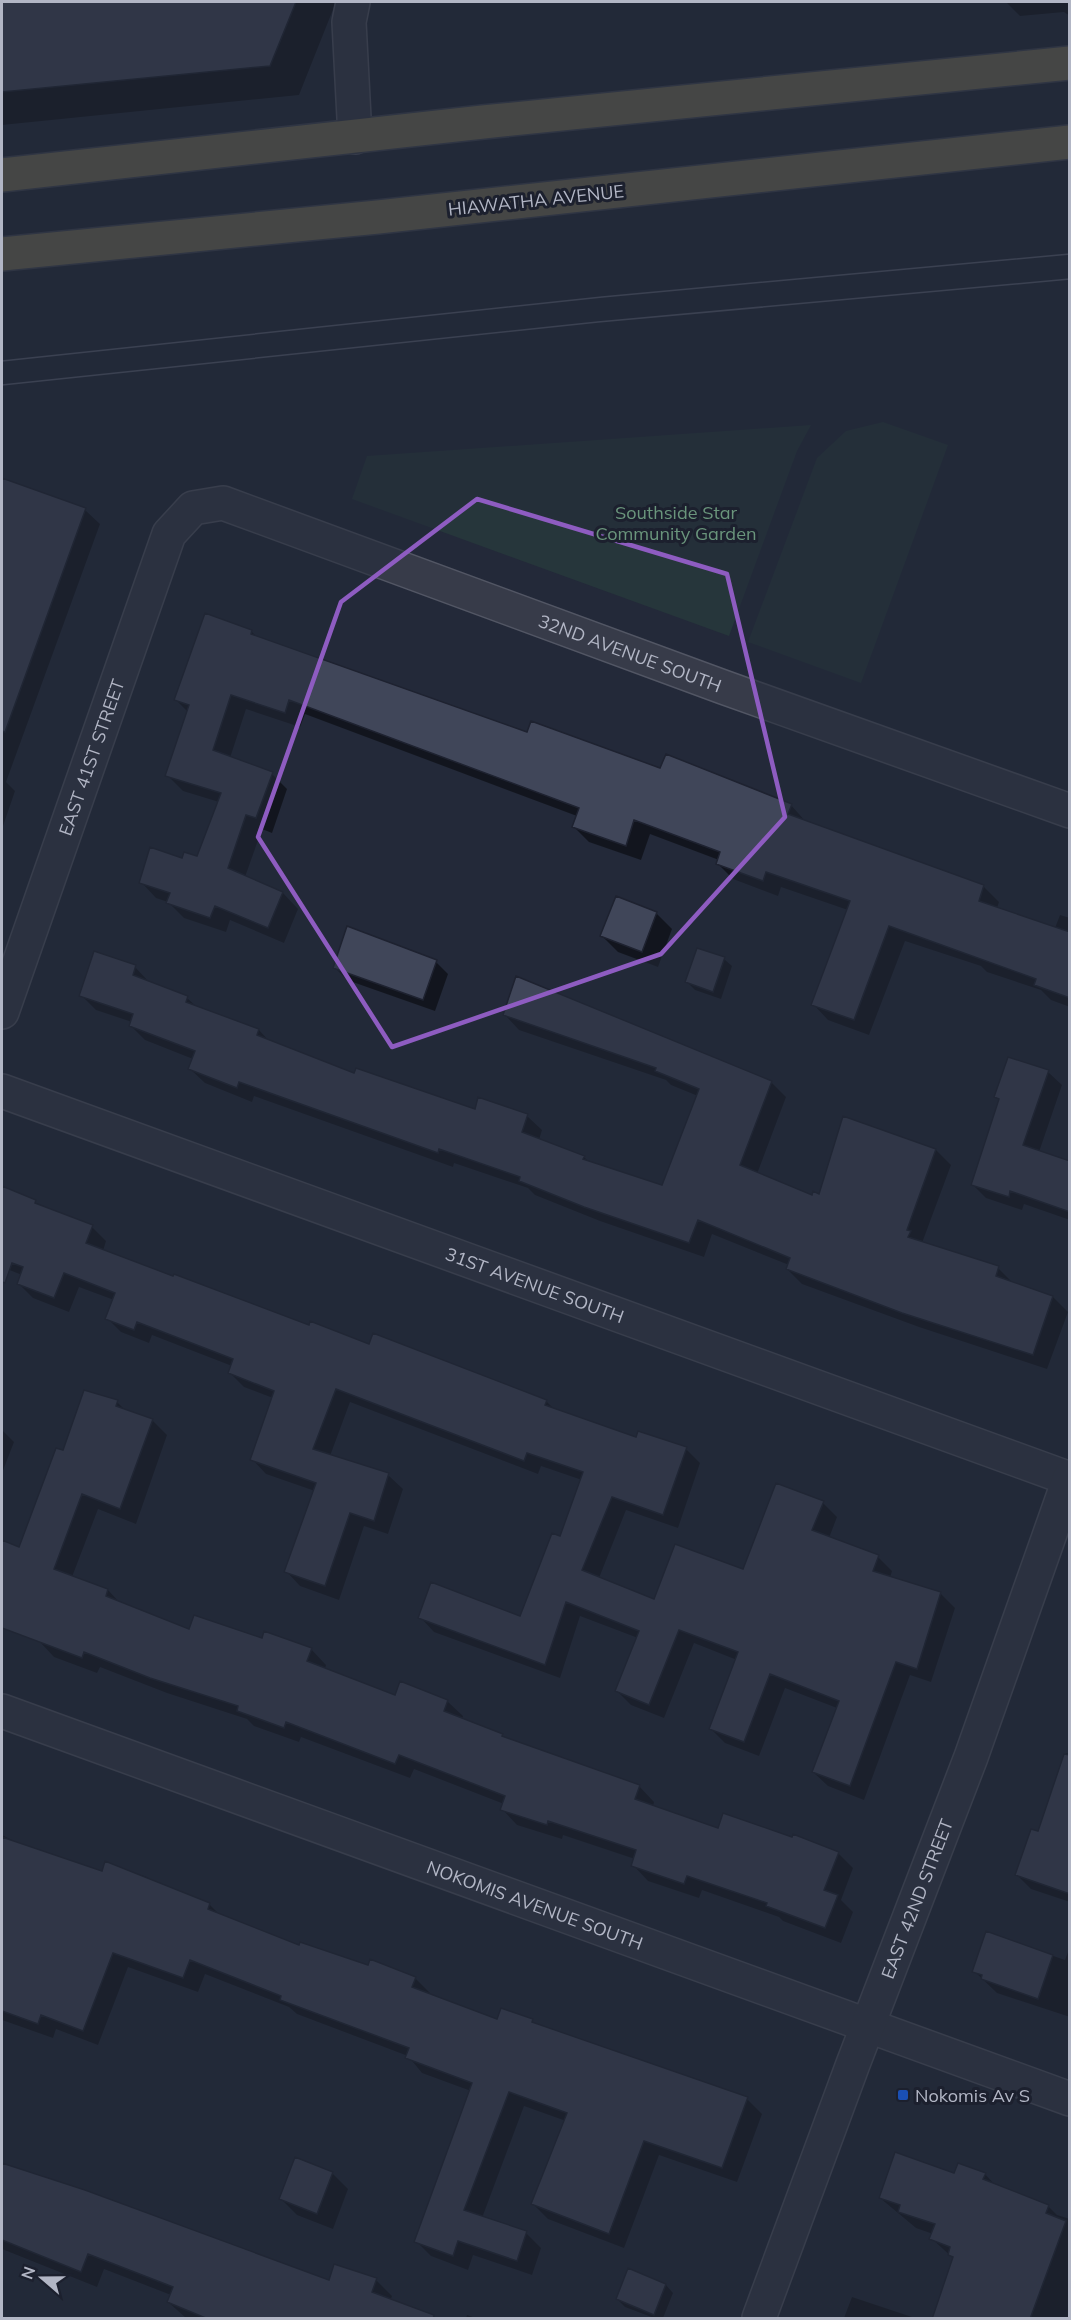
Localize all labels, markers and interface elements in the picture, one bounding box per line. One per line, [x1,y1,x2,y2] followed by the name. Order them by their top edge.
[447,179,625,221] street label: HIAWATHA AVENUE
[596,501,756,545] park label: Southside Star Community Garden
[535,609,725,697] street label: 32ND AVENUE SOUTH
[53,676,129,838] street label: EAST 41ST STREET
[442,1242,627,1328] street label: 31ST AVENUE SOUTH
[875,1815,958,1982] street label: EAST 42ND STREET
[424,1855,646,1954] street label: NOKOMIS AVENUE SOUTH
[915,2084,1030,2107] place label: Nokomis Av S
[896,2088,910,2102] marker: Nokomis Av S
[12,2248,72,2308] north arrow
[16,2264,39,2282] text: N

